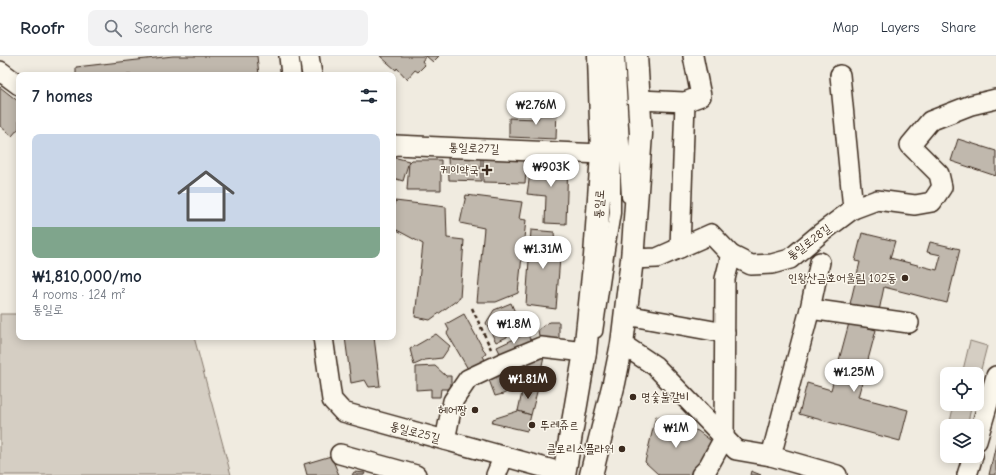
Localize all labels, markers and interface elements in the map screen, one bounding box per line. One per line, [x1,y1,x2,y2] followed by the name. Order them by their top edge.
[88,10,368,46] search box
[20,17,64,39] text: Roofr
[102,17,124,39] icon: search
[134,19,212,37] text: Search here
[832,19,859,36] text: Map
[881,19,919,36] text: Layers
[941,19,976,36] text: Share
[358,85,380,107] icon: filters
[32,87,93,106] text: 7 homes
[503,92,569,126] pin: ₩2.76M
[515,97,557,112] text: ₩2.76M
[448,140,500,156] street label: 통일로27길
[523,154,579,188] pin: ₩903K
[532,159,570,174] text: ₩903K
[170,160,242,232] icon: home
[440,163,479,177] place label: 케이약국
[482,165,492,175] marker: 케이약국
[591,189,607,219] street label: 통일로
[784,221,834,263] street label: 통일로28길
[510,236,576,270] pin: ₩1.31M
[523,241,563,256] text: ₩1.31M
[32,267,142,286] text: ₩1,810,000/mo
[788,271,897,285] place label: 인왕산금호어울림 102동
[900,273,910,283] marker: 인왕산금호어울림 102동
[32,287,125,302] text: 4 rooms · 124 m²
[32,302,63,317] text: 통일로
[486,311,542,345] pin: ₩1.8M
[497,316,531,331] text: ₩1.8M
[821,359,887,393] pin: ₩1.25M
[834,364,875,379] text: ₩1.25M
[495,366,561,400] pin: ₩1.81M
[940,367,984,463] map controls
[940,367,984,411] button: locate
[508,371,548,386] text: ₩1.81M
[641,390,689,404] place label: 명숯불갈비
[628,392,638,402] marker: 명숯불갈비
[438,403,467,417] place label: 헤어짱
[470,405,480,415] marker: 헤어짱
[657,415,695,449] pin: ₩1M
[540,418,579,432] place label: 뚜레쥬르
[388,419,442,446] street label: 통일로25길
[940,419,984,463] button: layers
[527,420,537,430] marker: 뚜레쥬르
[663,420,689,435] text: ₩1M
[546,442,614,456] place label: 클로리스플라워
[617,444,627,454] marker: 클로리스플라워

